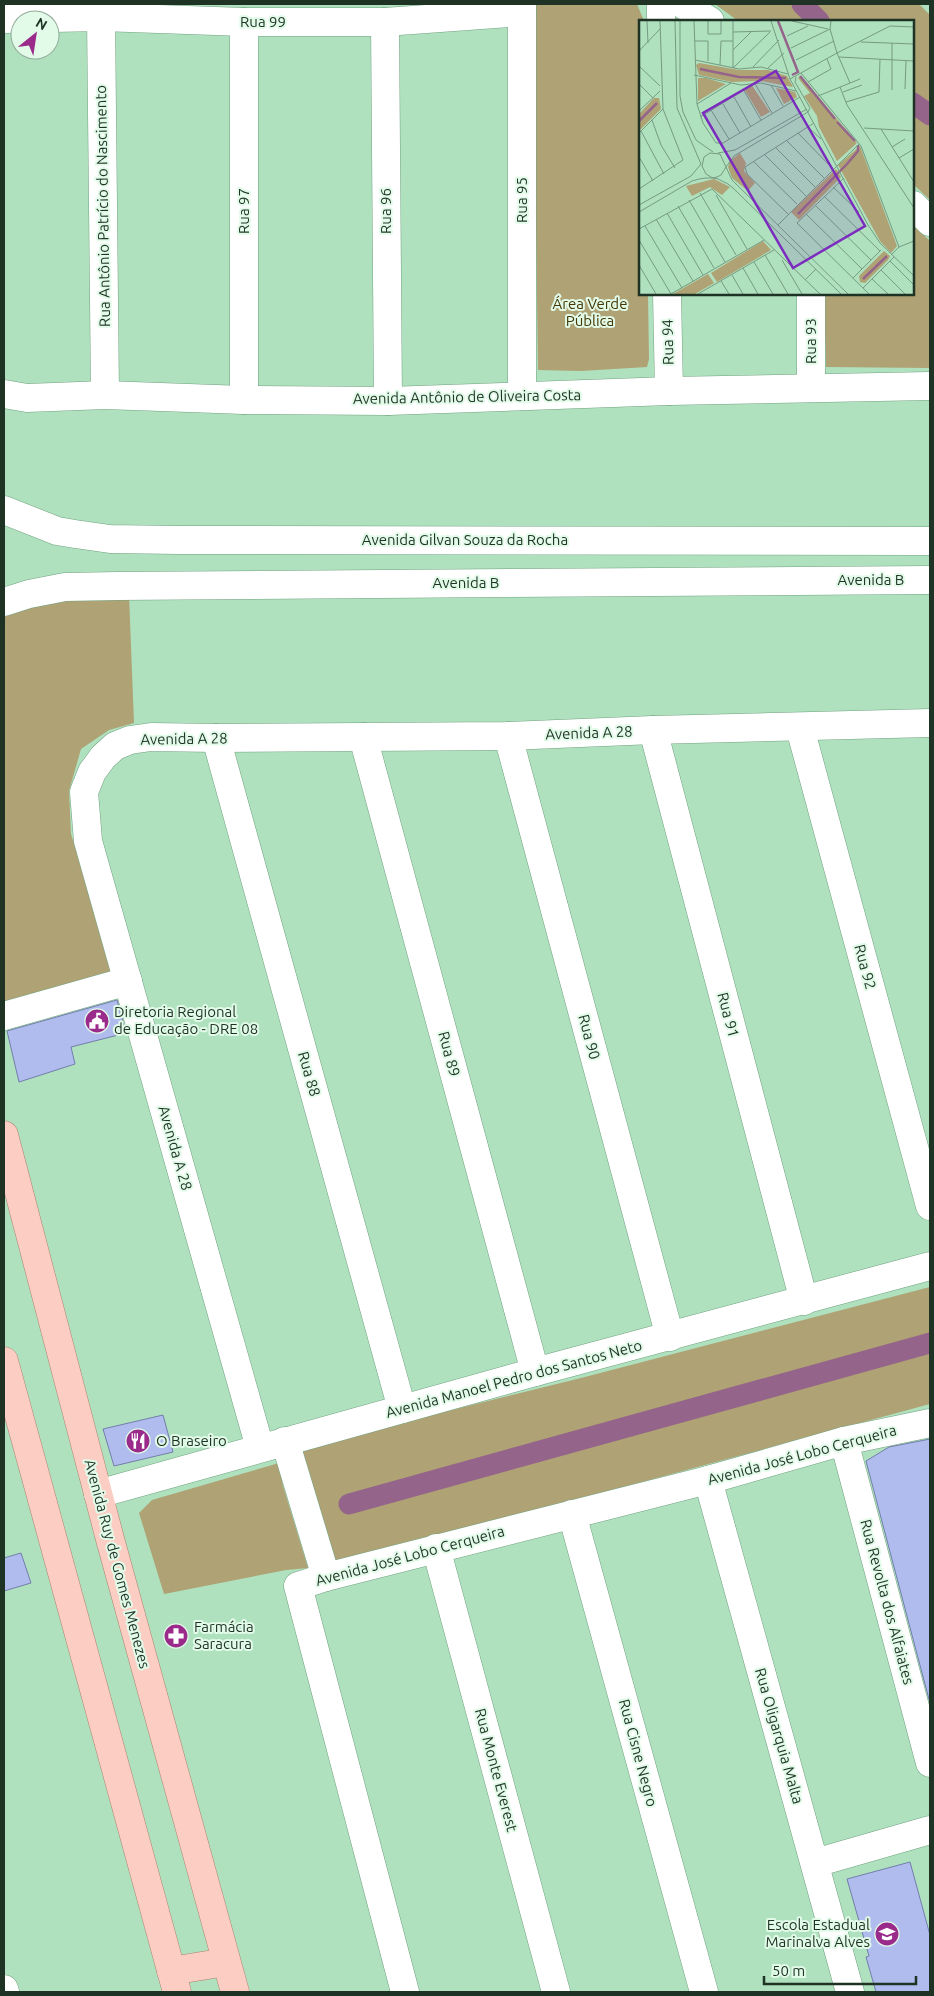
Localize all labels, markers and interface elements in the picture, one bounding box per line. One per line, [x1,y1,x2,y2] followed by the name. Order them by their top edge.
[10,10,60,60] north arrow
[240,13,286,30] street label: Rua 99
[33,14,50,33] text: N
[639,20,914,295] inset map
[92,85,113,327] street label: Rua Antônio Patrício do Nascimento
[513,177,530,223] street label: Rua 95
[235,188,252,234] street label: Rua 97
[377,188,394,234] street label: Rua 96
[553,295,627,329] park label: Área Verde Pública
[802,318,819,364] street label: Rua 93
[659,319,676,365] street label: Rua 94
[353,386,581,407] street label: Avenida Antônio de Oliveira Costa
[362,531,568,548] street label: Avenida Gilvan Souza da Rocha
[838,571,904,588] street label: Avenida B
[433,574,499,591] street label: Avenida B
[545,722,633,743] street label: Avenida A 28
[140,729,228,748] street label: Avenida A 28
[851,942,880,991] street label: Rua 92
[714,990,743,1039] street label: Rua 91
[114,1003,258,1037] place label: Diretoria Regional de Educação - DRE 08
[84,1008,110,1034] public building icon: Diretoria Regional de Educação - DRE 08
[575,1012,604,1061] street label: Rua 90
[435,1029,464,1078] street label: Rua 89
[295,1049,324,1098] street label: Rua 88
[155,1104,196,1192] street label: Avenida A 28
[384,1336,644,1421] street label: Avenida Manoel Pedro dos Santos Neto
[706,1421,898,1488] street label: Avenida José Lobo Cerqueira
[125,1428,151,1454] restaurant icon: O Braseiro
[156,1432,227,1449] place label: O Braseiro
[81,1457,154,1670] street label: Avenida Ruy de Gomes Menezes
[857,1517,918,1686] street label: Rua Revolta dos Alfaiates
[314,1522,506,1589] street label: Avenida José Lobo Cerqueira
[194,1618,254,1652] place label: Farmácia Saracura
[163,1623,189,1649] pharmacy icon: Farmácia Saracura
[752,1666,807,1806] street label: Rua Oligarquia Malta
[616,1697,661,1809] street label: Rua Cisne Negro
[472,1706,521,1834] street label: Rua Monte Everest
[766,1916,870,1950] place label: Escola Estadual Marinalva Alves
[874,1921,900,1947] school or university icon: Escola Estadual Marinalva Alves
[764,1954,916,1986] scale bar
[772,1962,805,1979] text: 50 m

